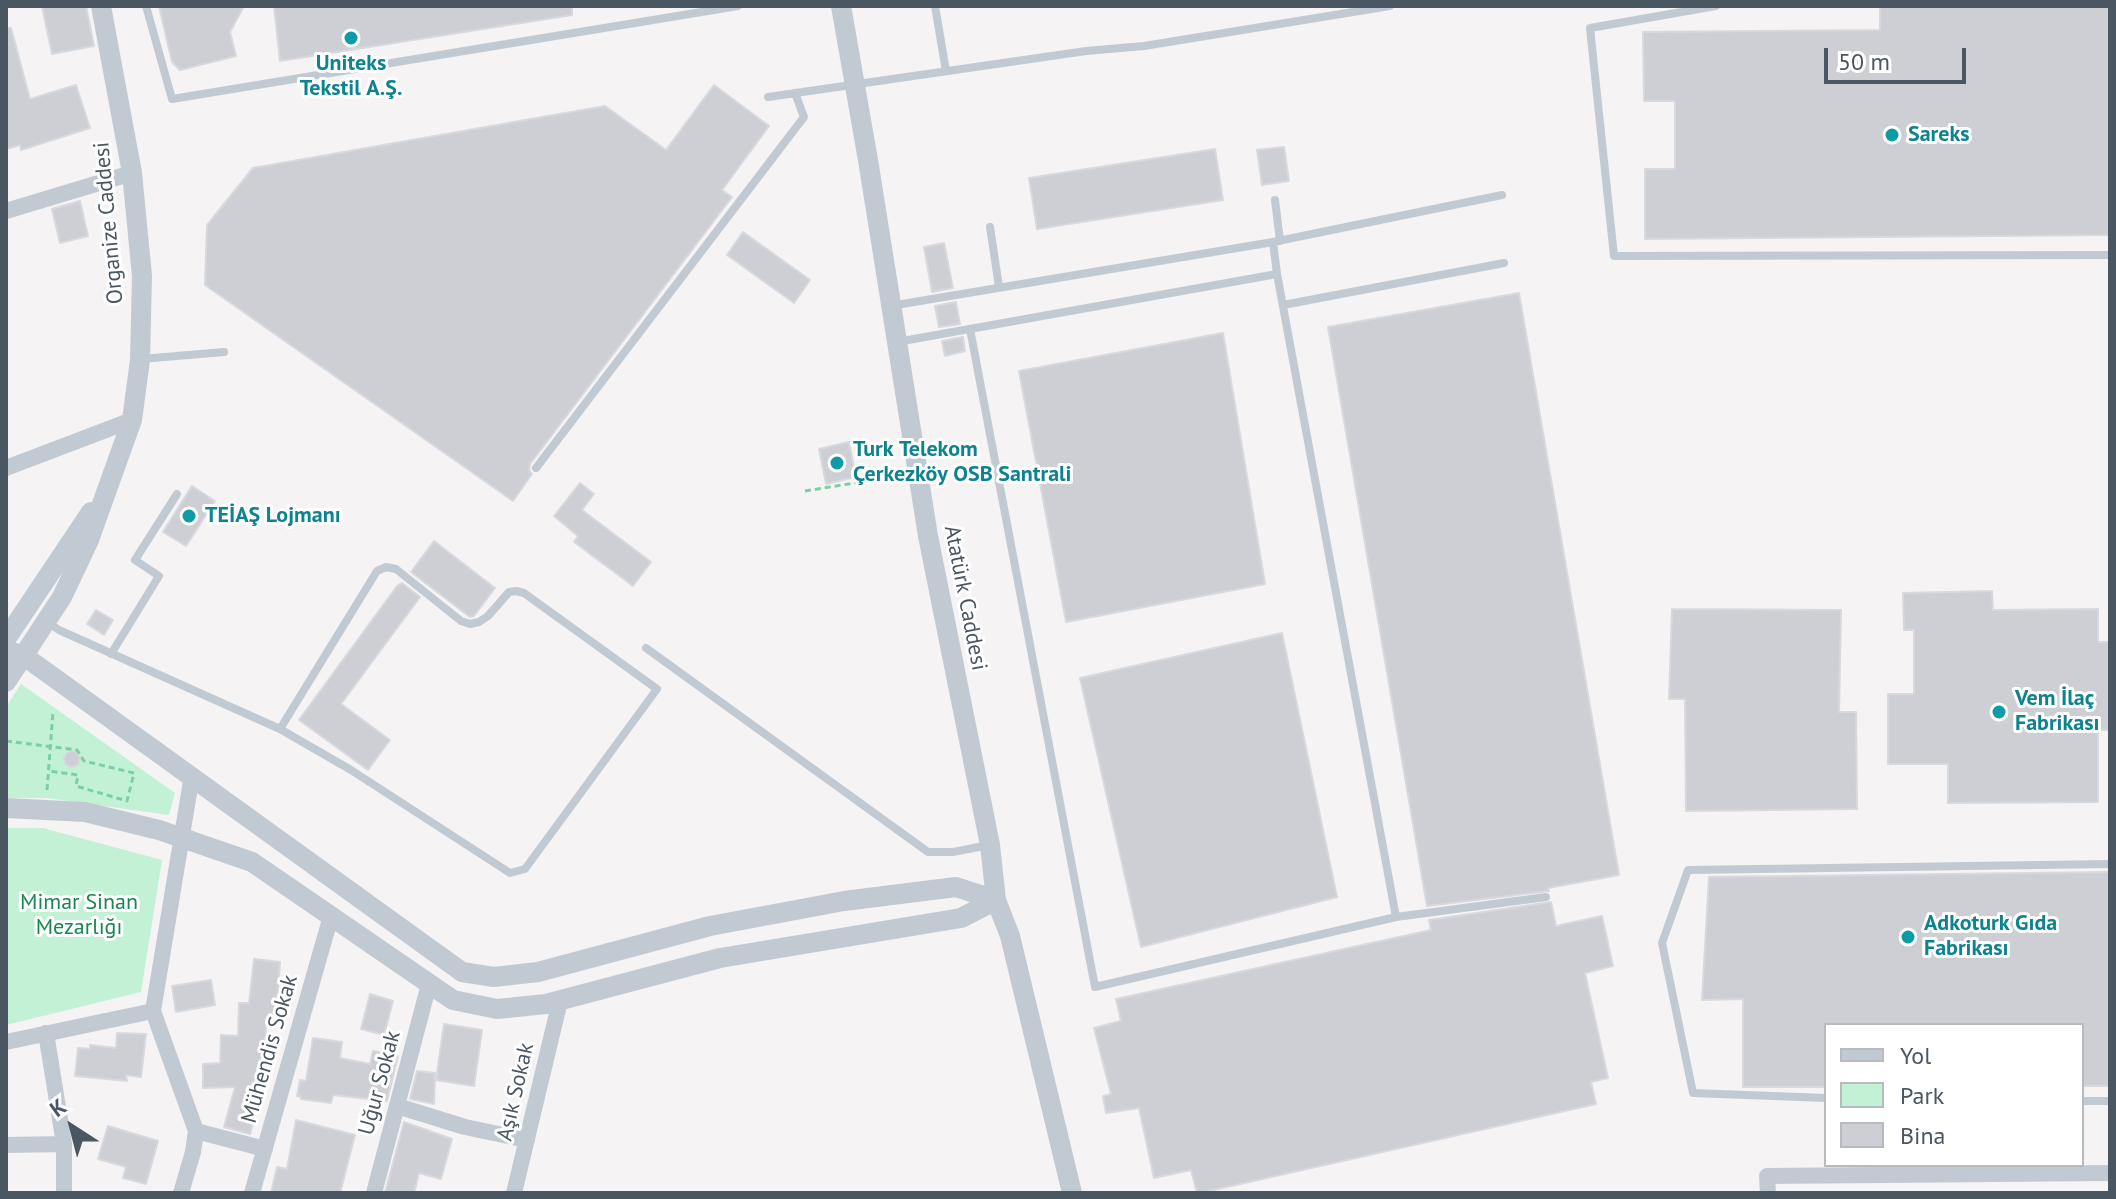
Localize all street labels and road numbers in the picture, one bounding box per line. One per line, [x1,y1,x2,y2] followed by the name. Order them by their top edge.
[89,141,129,305] street label: Organize Caddesi
[938,523,992,673] street label: Atatürk Caddesi
[236,972,304,1126] street label: Mühendis Sokak
[353,1028,407,1138] street label: Uğur Sokak
[492,1040,540,1144] street label: Aşık Sokak

